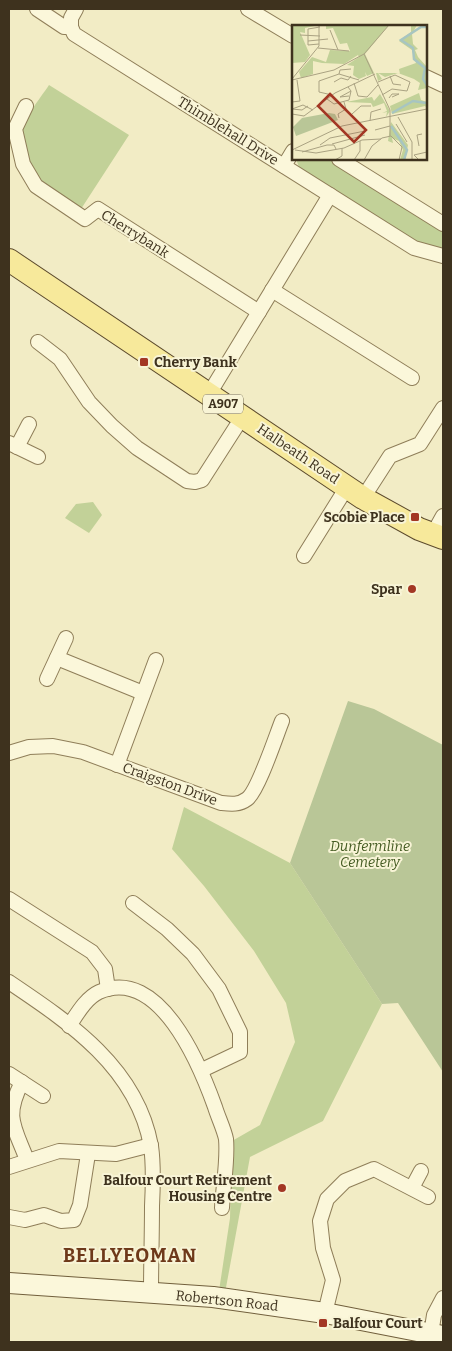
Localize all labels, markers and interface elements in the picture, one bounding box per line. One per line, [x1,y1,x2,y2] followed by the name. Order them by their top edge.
[292,25,427,160] inset map
[174,93,282,169] street label: Thimblehall Drive
[98,206,172,262] street label: Cherrybank
[154,354,237,371] place label: Cherry Bank
[138,356,150,368] marker: Cherry Bank
[203,394,243,414] road number: A907
[254,420,342,488] street label: Halbeath Road
[323,509,405,526] place label: Scobie Place
[409,511,421,523] marker: Scobie Place
[371,581,402,598] place label: Spar
[406,583,418,595] marker: Spar
[120,759,220,809] street label: Craigston Drive
[330,838,410,871] park label: Dunfermline Cemetery
[103,1172,272,1205] place label: Balfour Court Retirement Housing Centre
[276,1182,288,1194] marker: Balfour Court Retirement Housing Centre
[63,1244,197,1267] district label: BELLYEOMAN
[175,1287,279,1315] street label: Robertson Road
[333,1315,423,1332] place label: Balfour Court
[317,1317,329,1329] marker: Balfour Court

